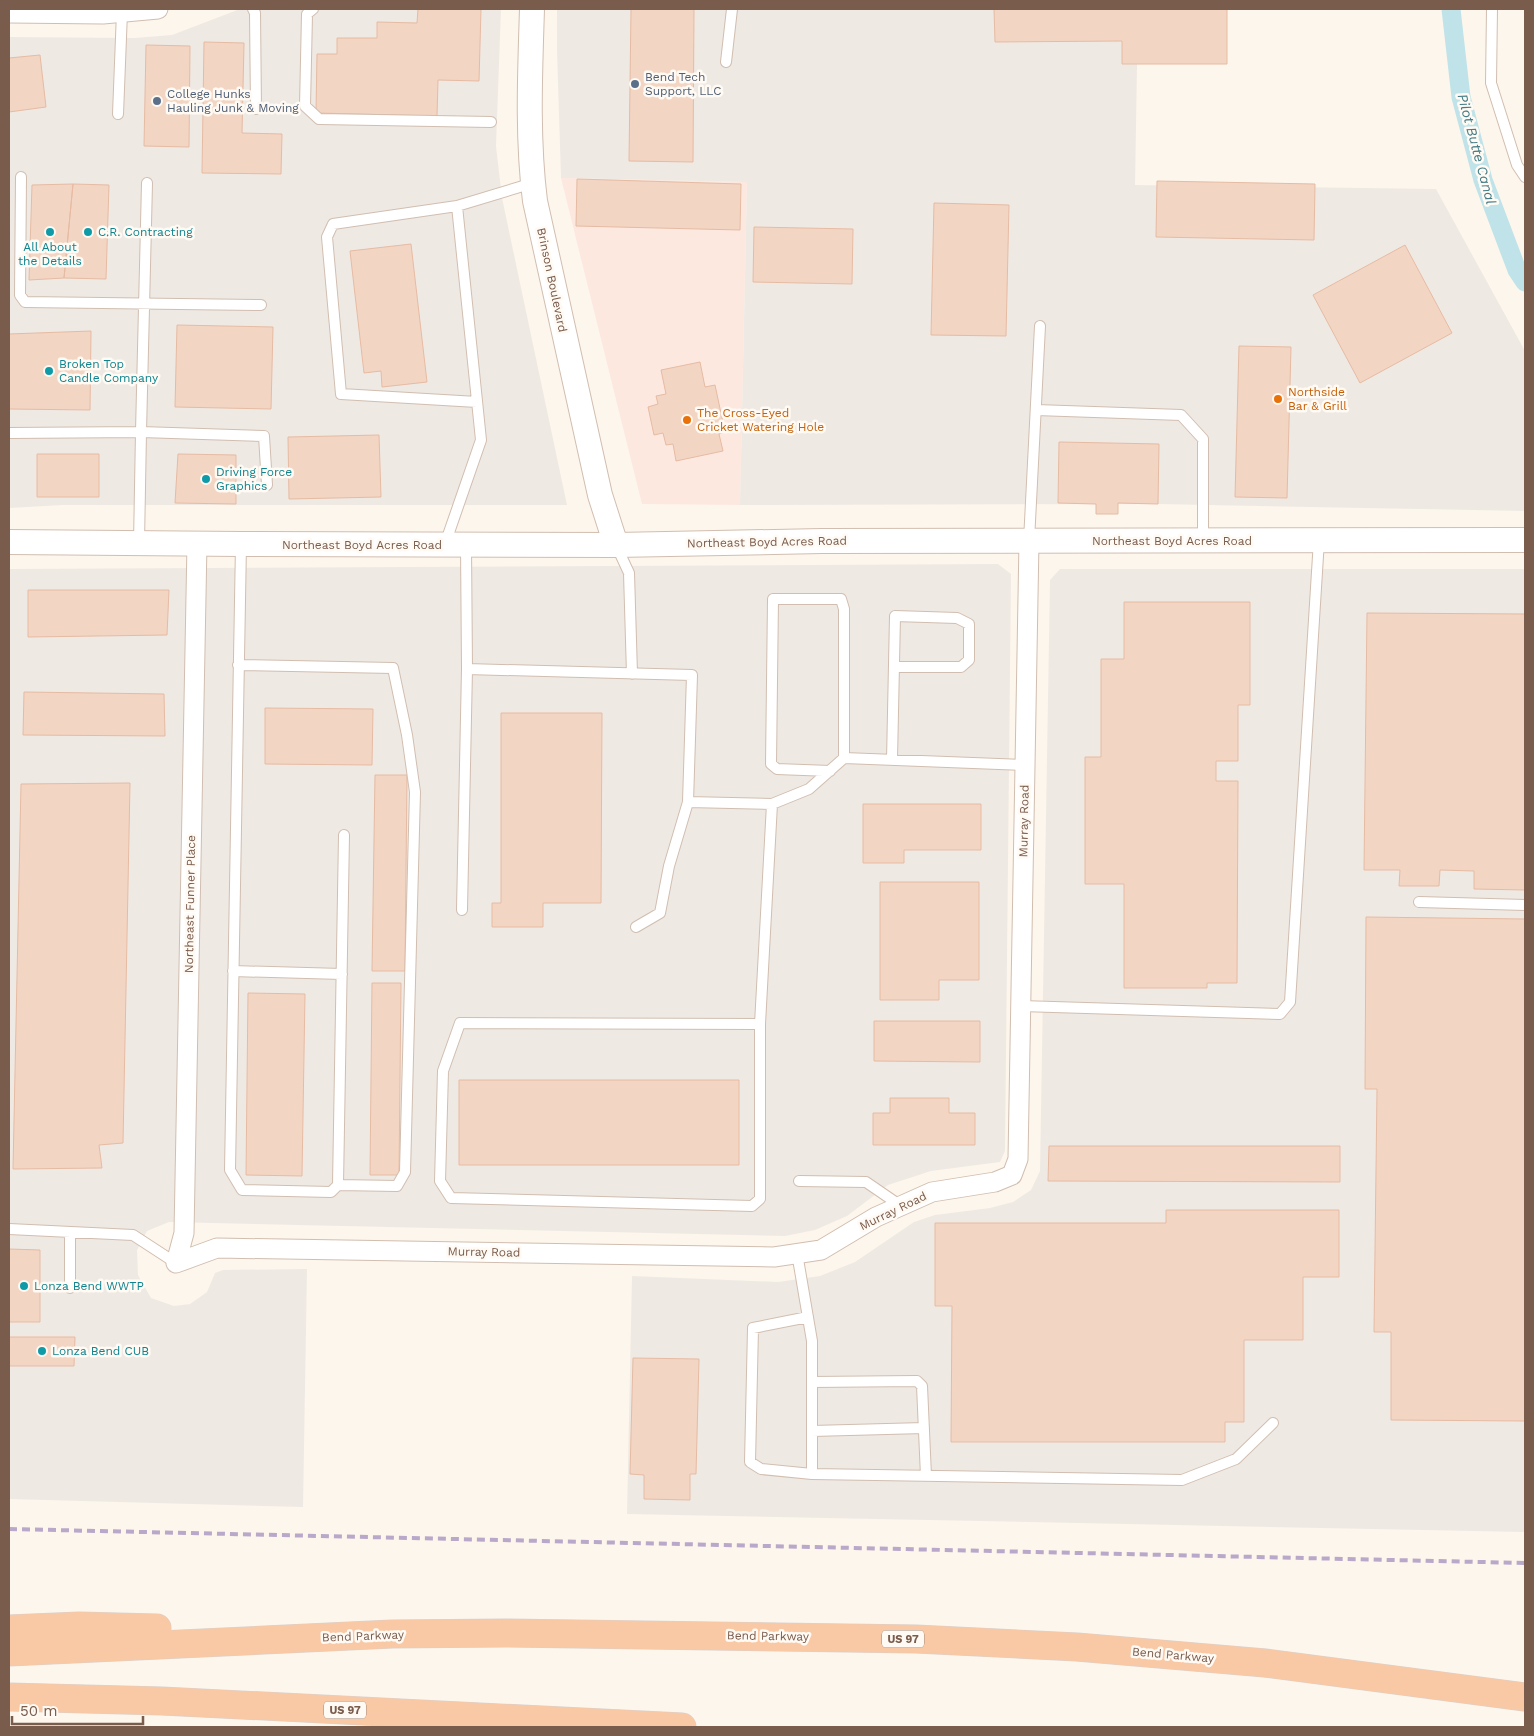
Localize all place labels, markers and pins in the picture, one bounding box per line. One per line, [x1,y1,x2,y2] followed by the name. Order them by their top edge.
[645,70,721,98] place label: Bend Tech Support, LLC
[629,78,641,90] marker: Bend Tech Support, LLC
[167,87,299,115] place label: College Hunks Hauling Junk & Moving
[151,95,163,107] marker: College Hunks Hauling Junk & Moving
[98,225,193,239] place label: C.R. Contracting
[44,226,56,238] marker: All About the Details
[82,226,94,238] marker: C.R. Contracting
[18,240,82,268] place label: All About the Details
[59,357,159,385] place label: Broken Top Candle Company
[43,365,55,377] marker: Broken Top Candle Company
[1288,385,1347,413] place label: Northside Bar & Grill
[1272,393,1284,405] marker: Northside Bar & Grill
[697,406,824,434] place label: The Cross-Eyed Cricket Watering Hole
[681,414,693,426] marker: The Cross-Eyed Cricket Watering Hole
[216,465,292,493] place label: Driving Force Graphics
[200,473,212,485] marker: Driving Force Graphics
[34,1279,144,1293] place label: Lonza Bend WWTP
[18,1280,30,1292] marker: Lonza Bend WWTP
[52,1344,149,1358] place label: Lonza Bend CUB
[36,1345,48,1357] marker: Lonza Bend CUB

